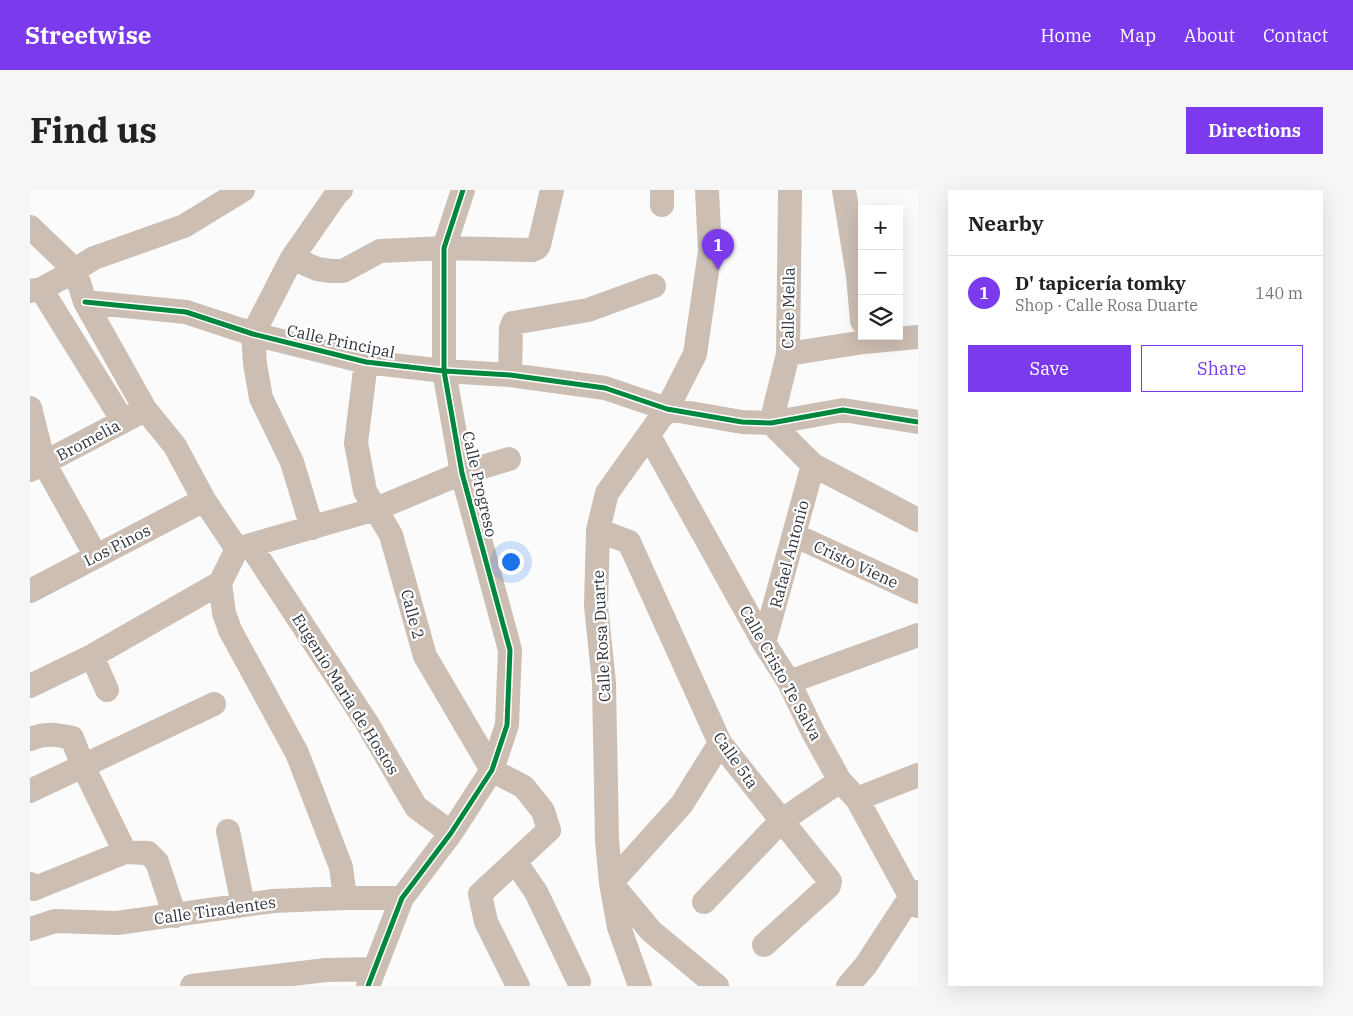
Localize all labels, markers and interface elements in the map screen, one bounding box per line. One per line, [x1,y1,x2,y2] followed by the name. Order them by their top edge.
[25,19,151,51] text: Streetwise
[1040,24,1092,47] text: Home
[1120,24,1156,47] text: Map
[1184,24,1235,47] text: About
[1263,24,1328,47] text: Contact
[30,107,157,153] text: Find us
[1186,107,1323,154] button: Directions
[858,205,903,340] map controls
[858,205,903,250] button: +
[968,209,1044,237] text: Nearby
[702,229,734,270] pin: 1
[858,250,903,295] button: −
[777,267,799,349] street label: Calle Mella
[1015,271,1186,295] text: D' tapicería tomky
[979,283,989,303] text: 1
[1255,283,1303,303] text: 140 m
[858,295,903,340] button: layers
[1015,295,1198,315] text: Shop · Calle Rosa Duarte
[285,320,397,362] street label: Calle Principal
[968,345,1131,392] button: Save
[1141,345,1303,392] button: Share
[53,415,123,465] street label: Bromelia
[458,429,502,539] street label: Calle Progreso
[765,498,813,610] street label: Rafael Antonio
[80,520,154,570] street label: Los Pinos
[811,536,901,592] street label: Cristo Viene
[498,549,524,575] your location
[588,570,614,702] street label: Calle Rosa Duarte
[397,587,429,641] street label: Calle 2
[736,602,827,744] street label: Calle Cristo Te Salva
[288,610,404,778] street label: Eugenio Maria de Hostos
[709,728,763,793] street label: Calle 5ta
[153,892,277,928] street label: Calle Tiradentes

